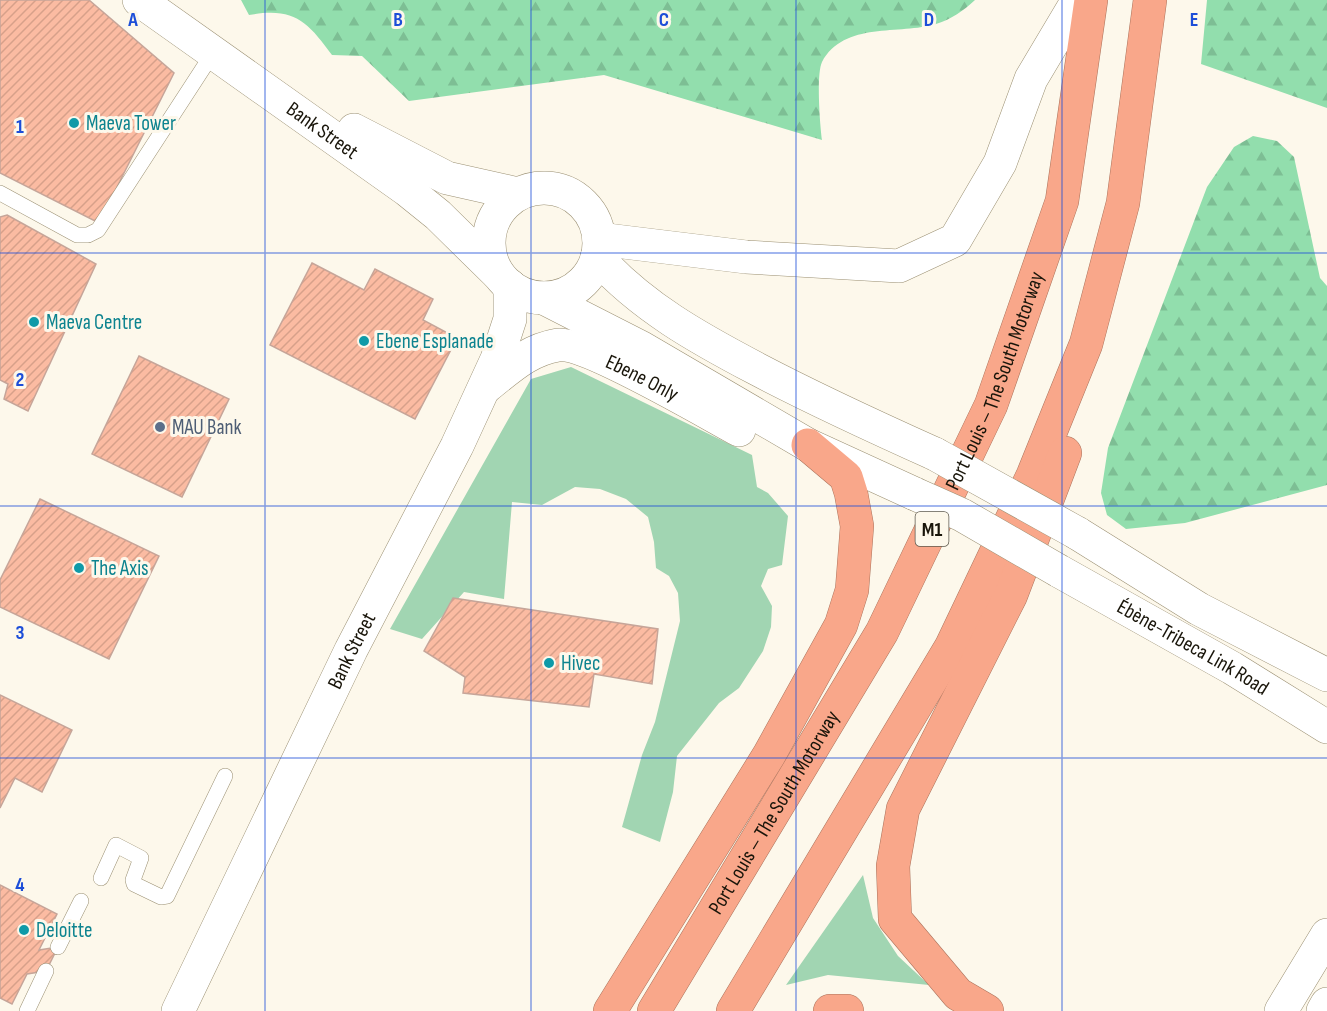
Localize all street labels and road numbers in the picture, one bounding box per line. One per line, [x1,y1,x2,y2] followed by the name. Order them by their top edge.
[281,97,363,165] street label: Bank Street
[940,268,1049,494] street label: Port Louis – The South Motorway
[602,349,683,407] street label: Ebene Only
[916,512,948,546] road number: M1
[1112,594,1273,701] street label: Ébène-Tribeca Link Road
[322,608,381,693] street label: Bank Street
[703,706,845,919] street label: Port Louis – The South Motorway

